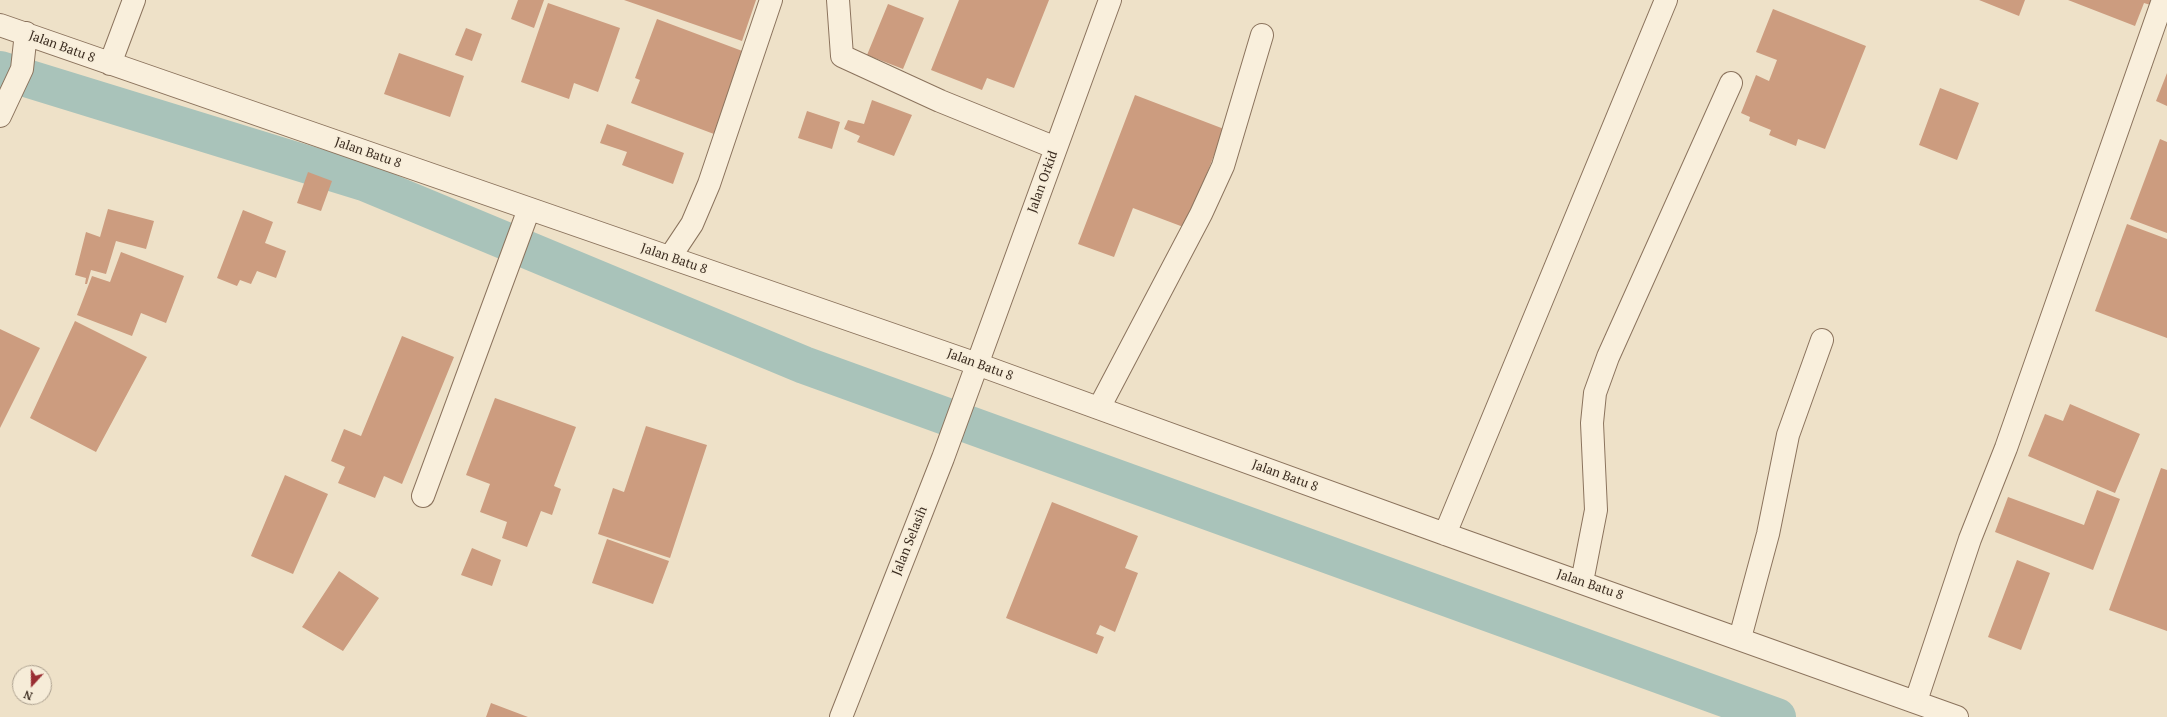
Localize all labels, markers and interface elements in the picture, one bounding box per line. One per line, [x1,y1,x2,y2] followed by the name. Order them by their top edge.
[27,28,97,66] street label: Jalan Batu 8
[333,134,403,172] street label: Jalan Batu 8
[1025,149,1061,215] street label: Jalan Orkid
[639,240,709,278] street label: Jalan Batu 8
[945,346,1015,384] street label: Jalan Batu 8
[1250,457,1320,495] street label: Jalan Batu 8
[889,504,931,578] street label: Jalan Selasih
[1555,566,1625,604] street label: Jalan Batu 8
[12,665,52,705] north arrow
[22,687,34,703] text: N

